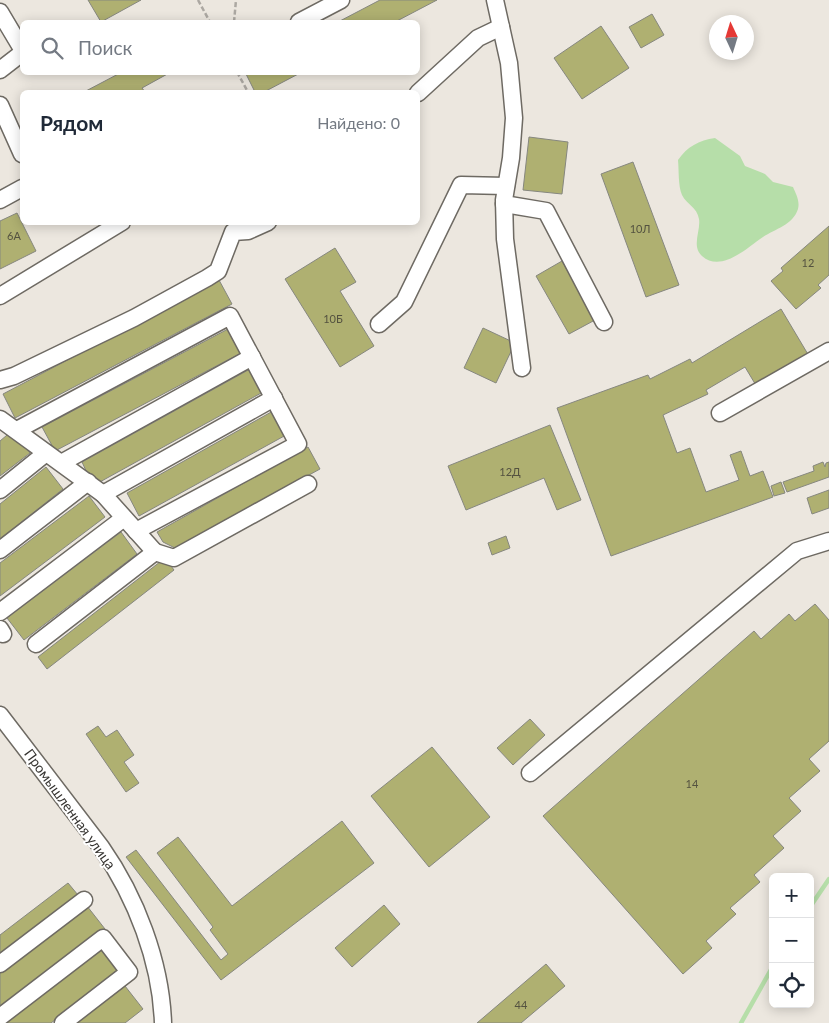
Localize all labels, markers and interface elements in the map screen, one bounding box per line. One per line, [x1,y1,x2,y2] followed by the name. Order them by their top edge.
[709,15,754,60] north arrow
[20,20,420,75] search box
[38,34,66,62] icon: search
[78,36,132,59] text: Поиск
[40,110,103,135] text: Рядом
[317,113,400,132] text: Найдено: 0
[630,222,650,235] house number: 10Л
[7,229,21,242] house number: 6А
[802,256,814,269] house number: 12
[323,312,343,325] house number: 10Б
[499,465,521,478] house number: 12Д
[21,745,120,872] street label: Промышленная улица
[686,777,699,790] house number: 14
[769,873,814,1008] map controls
[769,873,814,918] button: +
[769,918,814,963] button: −
[769,963,814,1008] button: locate
[515,998,528,1011] house number: 44

